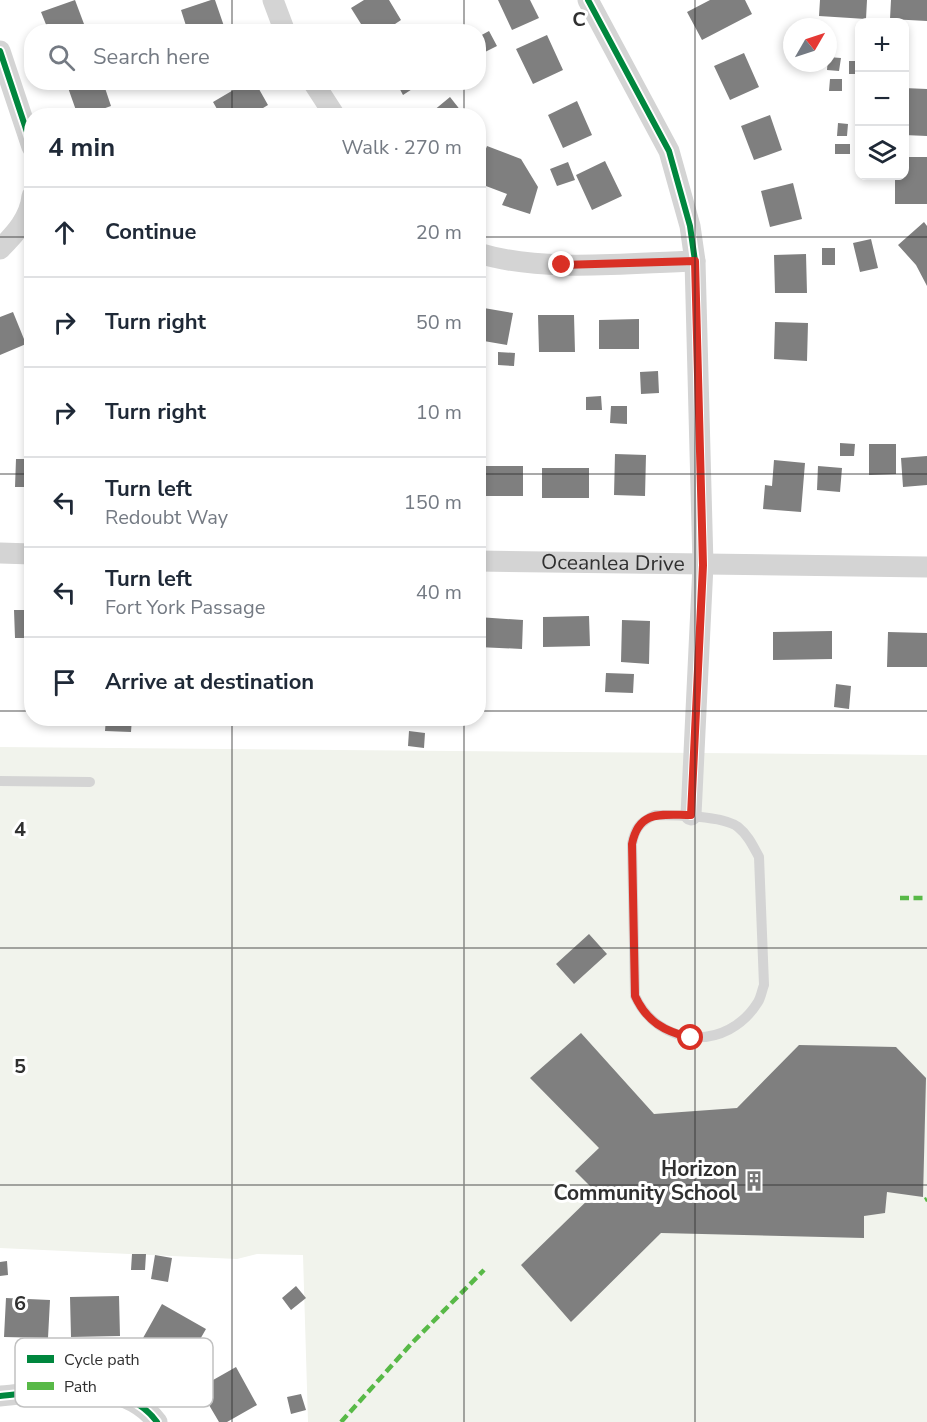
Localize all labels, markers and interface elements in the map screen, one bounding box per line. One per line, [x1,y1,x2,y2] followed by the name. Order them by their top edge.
[572,6,586,33] text: C
[783,18,837,72] north arrow
[855,18,909,180] map controls
[855,18,909,72] button: +
[24,24,486,90] search box
[45,41,78,74] icon: search
[93,42,210,72] text: Search here
[855,72,909,126] button: −
[855,126,909,180] button: layers
[48,130,115,165] text: 4 min
[342,134,462,161] text: Walk · 270 m
[48,216,81,249] icon: ahead
[105,217,196,247] text: Continue
[416,219,462,246] text: 20 m
[548,251,574,277] route end
[48,306,81,339] icon: right
[105,307,206,337] text: Turn right
[416,309,462,336] text: 50 m
[48,396,81,429] icon: right
[105,397,206,427] text: Turn right
[416,399,462,426] text: 10 m
[105,474,192,504] text: Turn left
[48,486,81,519] icon: left
[404,489,462,516] text: 150 m
[105,504,228,531] text: Redoubt Way
[541,548,685,578] street label: Oceanlea Drive
[105,564,192,594] text: Turn left
[48,576,81,609] icon: left
[416,579,462,606] text: 40 m
[105,594,265,621] text: Fort York Passage
[48,666,81,699] icon: arrive
[105,667,314,697] text: Arrive at destination
[14,816,26,843] text: 4
[677,1024,703,1050] route start
[14,1053,26,1080] text: 5
[553,1155,737,1207] place label: Horizon Community School
[742,1169,766,1193] building icon: Horizon Community School
[14,1290,26,1317] text: 6
[15,1338,213,1407] legend
[64,1349,140,1371] text: Cycle path
[64,1376,97,1398] text: Path

